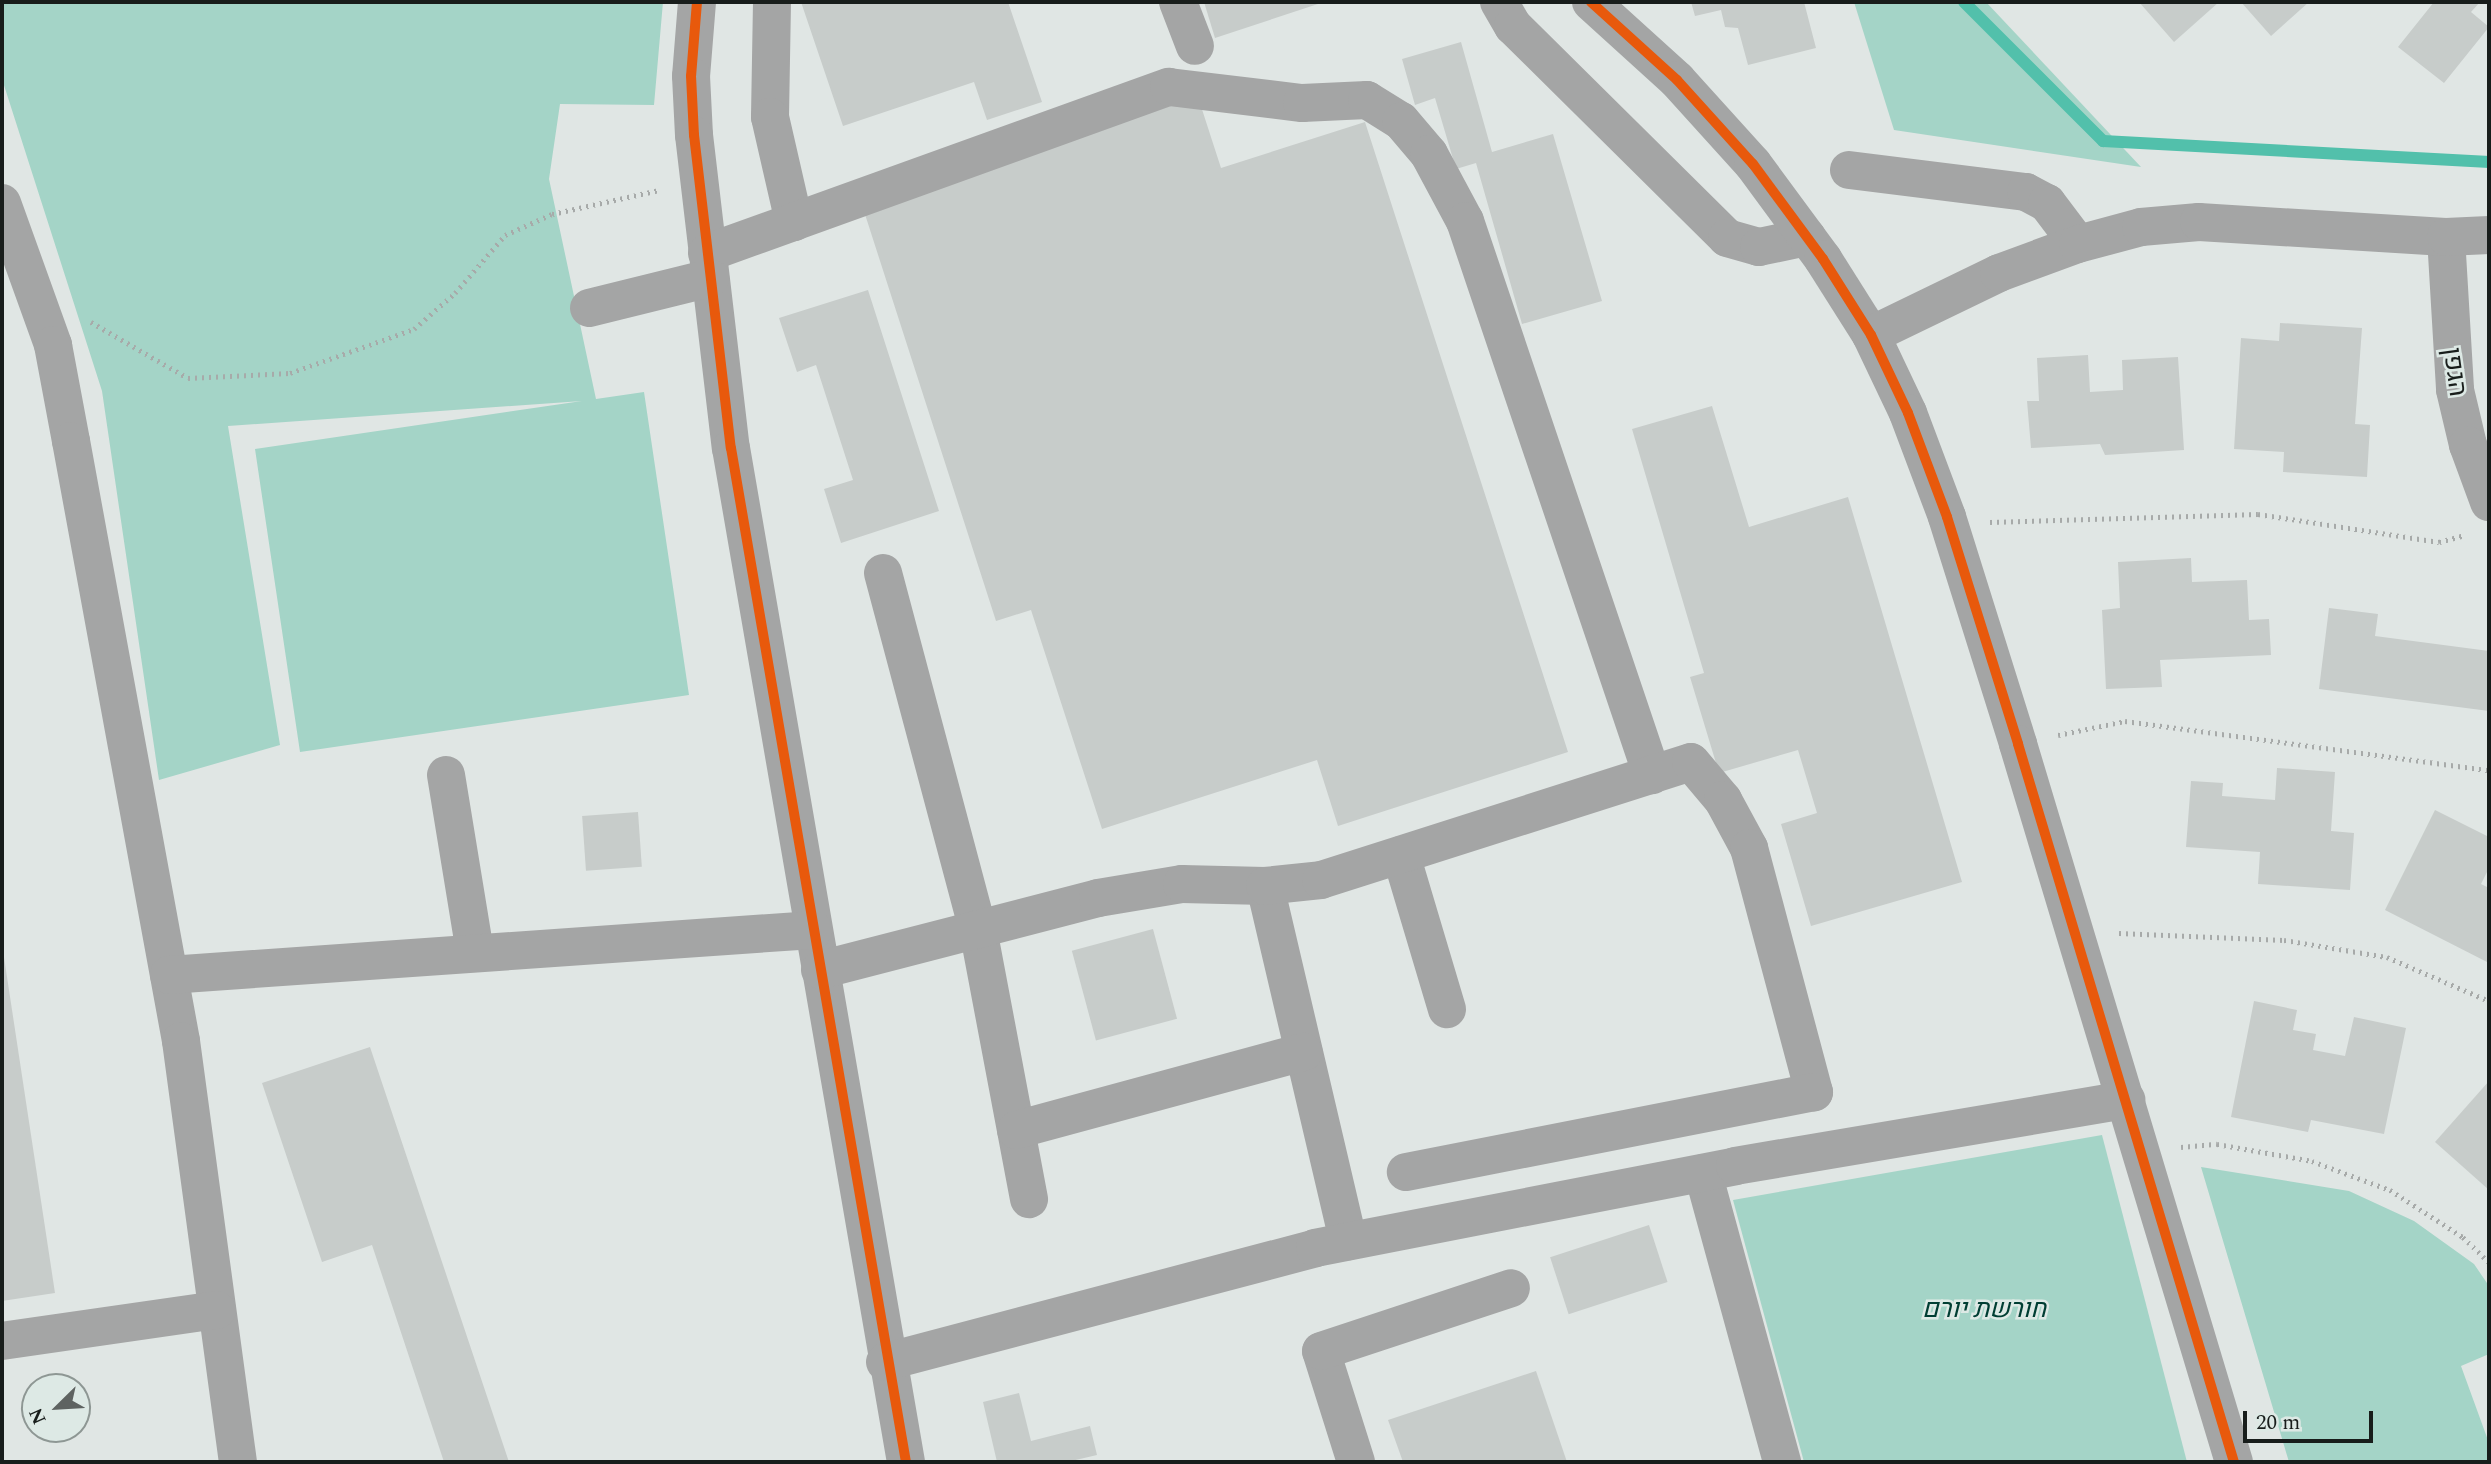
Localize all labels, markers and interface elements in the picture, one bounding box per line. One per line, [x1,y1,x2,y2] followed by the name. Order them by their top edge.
[2435,346,2473,398] street label: הגפן
[1922,1294,2046,1326] park label: חורשת יורם
[21,1373,91,1443] north arrow
[2246,1398,2376,1442] scale bar
[22,1403,55,1429] text: N
[2256,1407,2300,1439] text: 20 m

